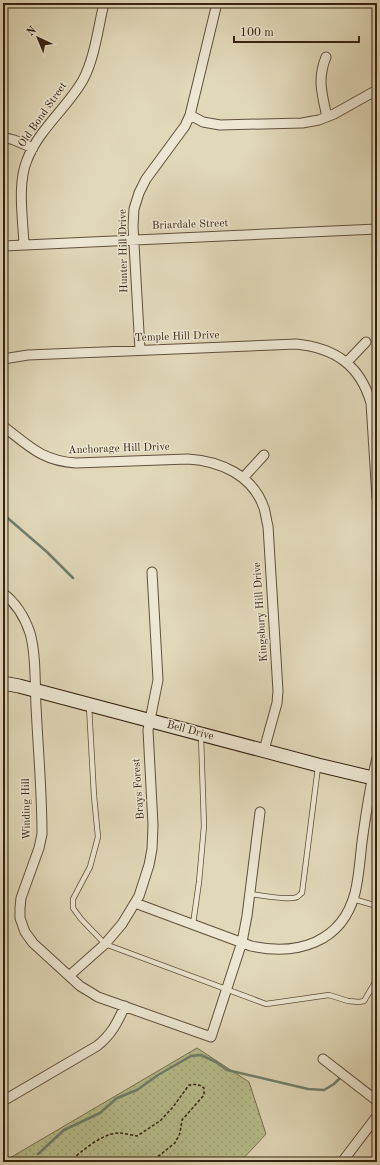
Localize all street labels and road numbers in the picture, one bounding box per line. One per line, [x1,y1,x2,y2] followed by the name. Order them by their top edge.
[17,80,70,149] street label: Old Bond Street
[118,209,130,293] street label: Hunter Hill Drive
[152,218,229,232] street label: Briardale Street
[134,330,220,344] street label: Temple Hill Drive
[68,442,170,456] street label: Anchorage Hill Drive
[252,562,270,662] street label: Kingsbury Hill Drive
[165,719,215,743] street label: Bell Drive
[131,758,147,820] street label: Brays Forest
[21,778,33,840] street label: Winding Hill

